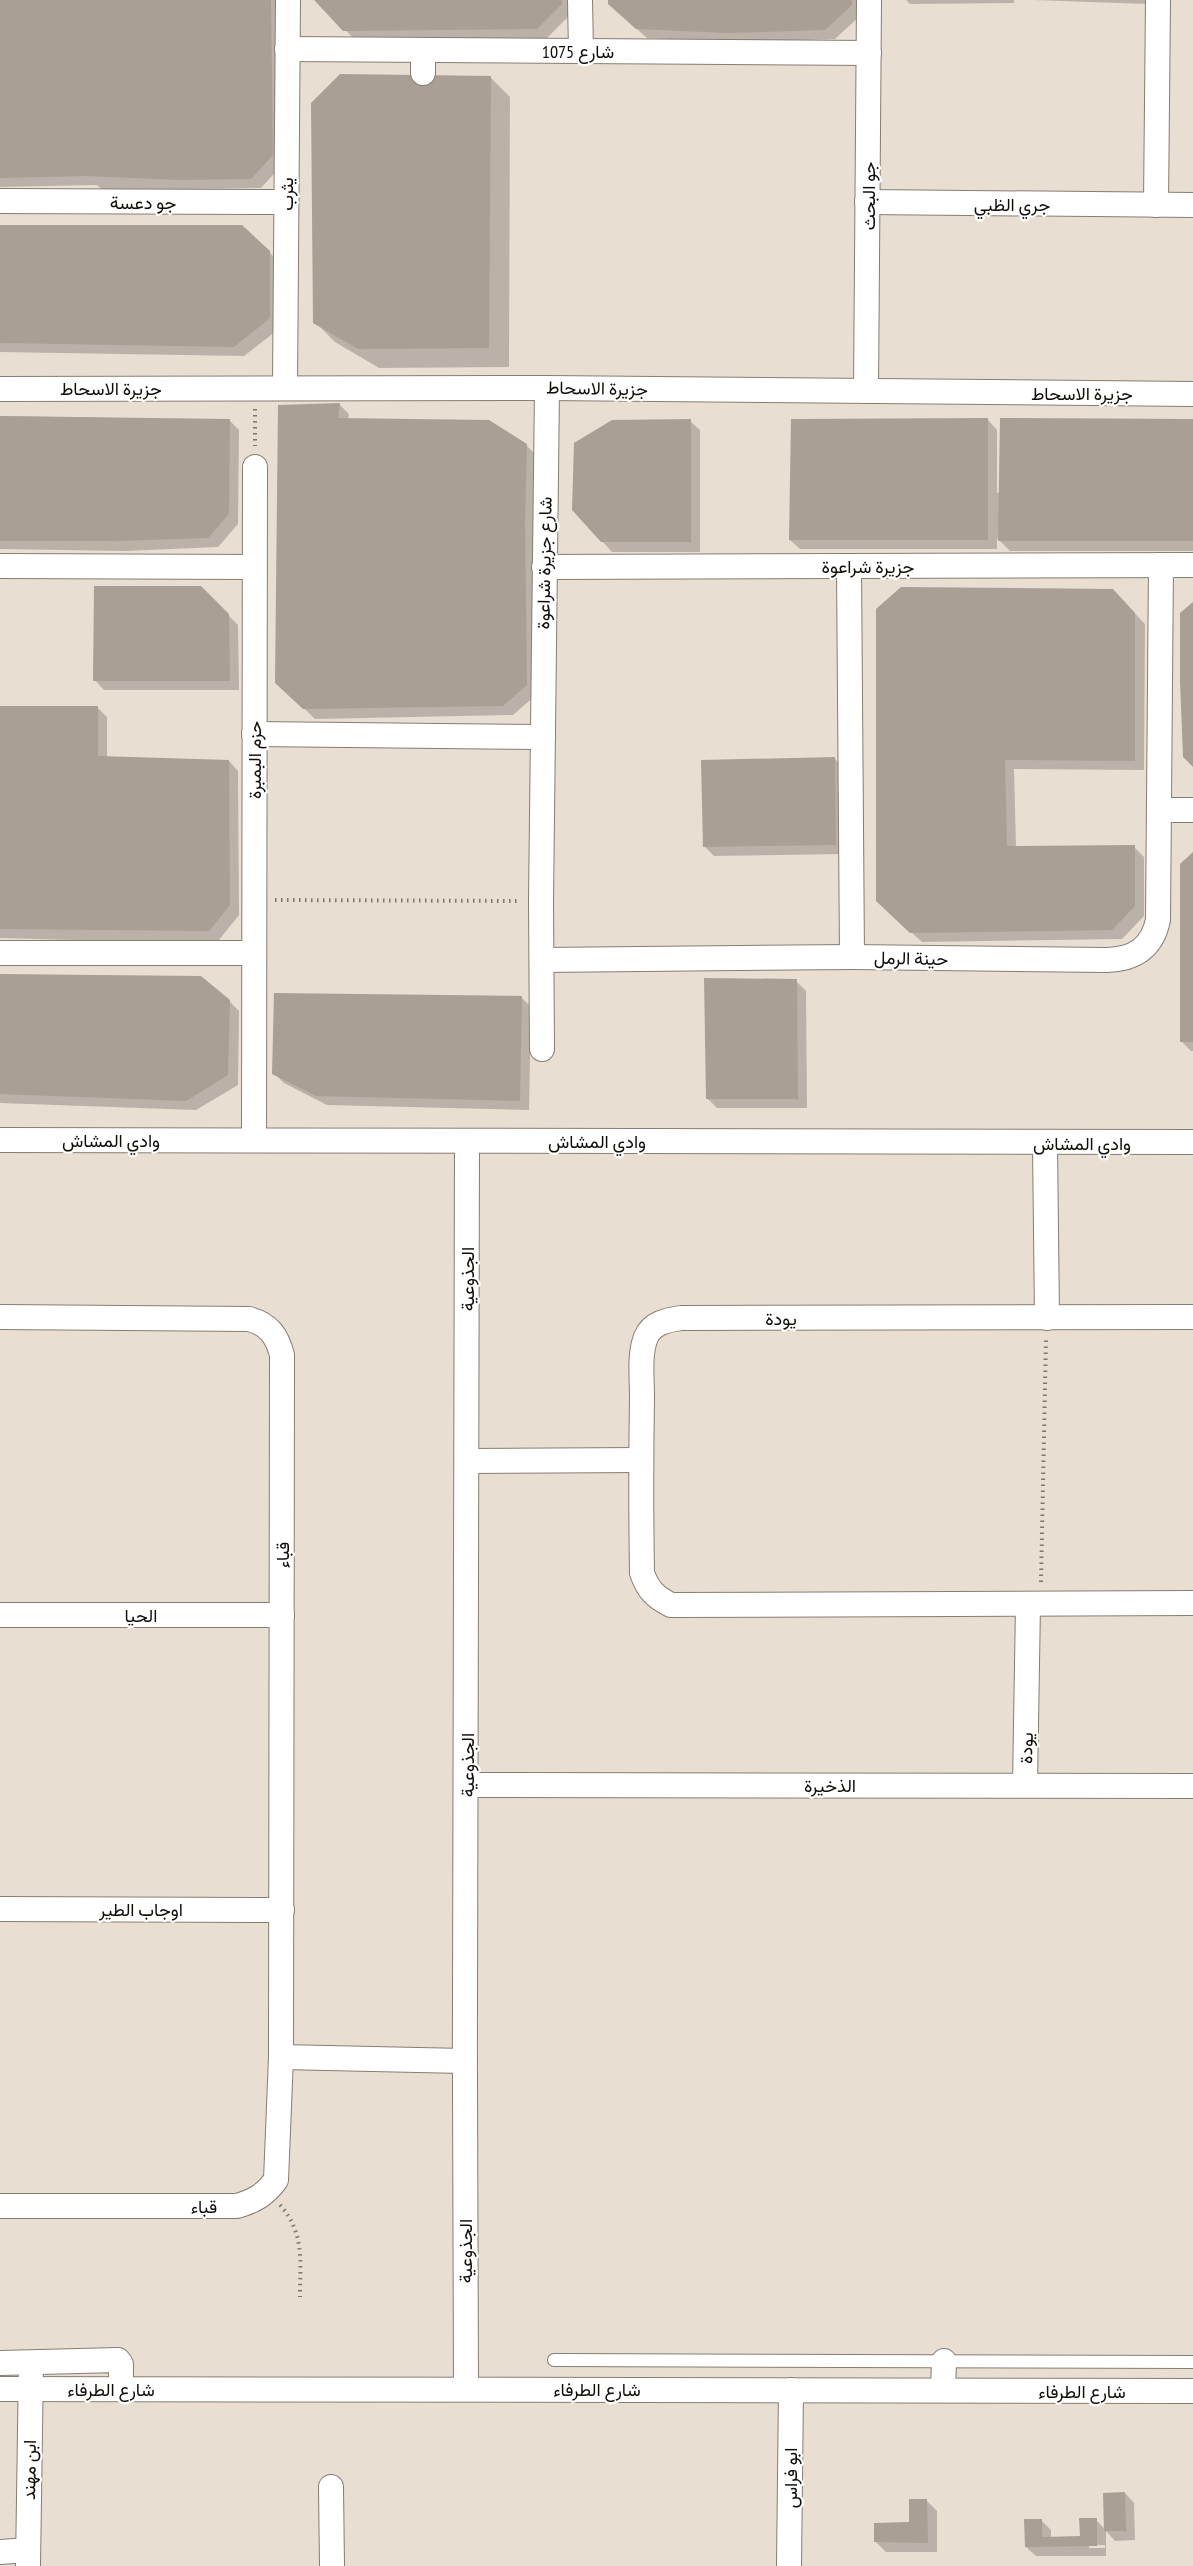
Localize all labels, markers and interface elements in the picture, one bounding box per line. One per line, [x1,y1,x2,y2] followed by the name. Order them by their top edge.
[542,40,614,64] street label: شارع 1075
[857,162,880,230] street label: جو البحث
[275,177,298,211] street label: يثرب
[110,191,176,214] street label: جو دعسة
[974,193,1050,220] street label: جري الظبي
[546,376,648,400] street label: جزيرة الاسحاط
[60,377,162,400] street label: جزيرة الاسحاط
[1031,382,1133,405] street label: جزيرة الاسحاط
[531,496,558,630] street label: شارع جزيرة شراعوة
[822,555,914,578] street label: جزيرة شراعوة
[243,721,267,799] street label: حزم البمبرة
[874,946,948,970] street label: حينة الرمل
[62,1129,160,1156] street label: وادي المشاش
[548,1130,646,1157] street label: وادي المشاش
[1033,1132,1131,1159] street label: وادي المشاش
[456,1247,479,1311] street label: الجذوعية
[765,1307,797,1330] street label: يودة
[271,1542,294,1568] street label: قباء
[125,1604,157,1627] street label: الحيا
[1014,1732,1038,1764] street label: يودة
[456,1733,479,1797] street label: الجذوعية
[804,1774,856,1797] street label: الذخيرة
[98,1898,183,1921] street label: اوجاب الطير
[191,2195,217,2218] street label: قباء
[454,2219,477,2283] street label: الجذوعية
[67,2378,155,2402] street label: شارع الطرفاء
[553,2378,641,2402] street label: شارع الطرفاء
[1038,2380,1126,2404] street label: شارع الطرفاء
[17,2440,41,2500] street label: ابن مهند
[779,2448,802,2508] street label: ابو فراس

